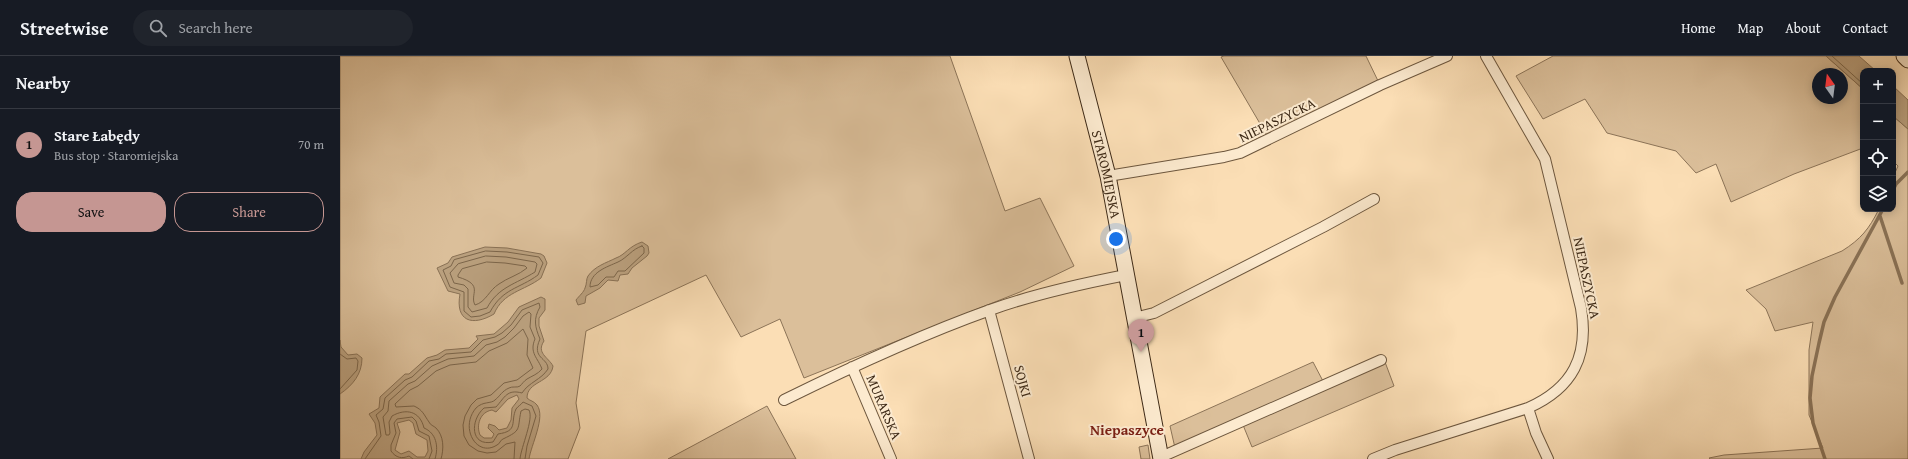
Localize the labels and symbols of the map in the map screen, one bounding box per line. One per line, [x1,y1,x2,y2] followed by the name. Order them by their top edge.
[1812,68,1848,104] north arrow
[1235,93,1319,147] street label: NIEPASZYCKA
[1087,128,1126,221] street label: STAROMIEJSKA
[1106,229,1126,249] your location
[1569,235,1605,321] street label: NIEPASZYCKA
[1128,319,1154,352] pin: 1
[1009,363,1037,399] street label: SOJKI
[861,371,907,443] street label: MURARSKA
[1090,419,1164,440] district label: Niepaszyce

